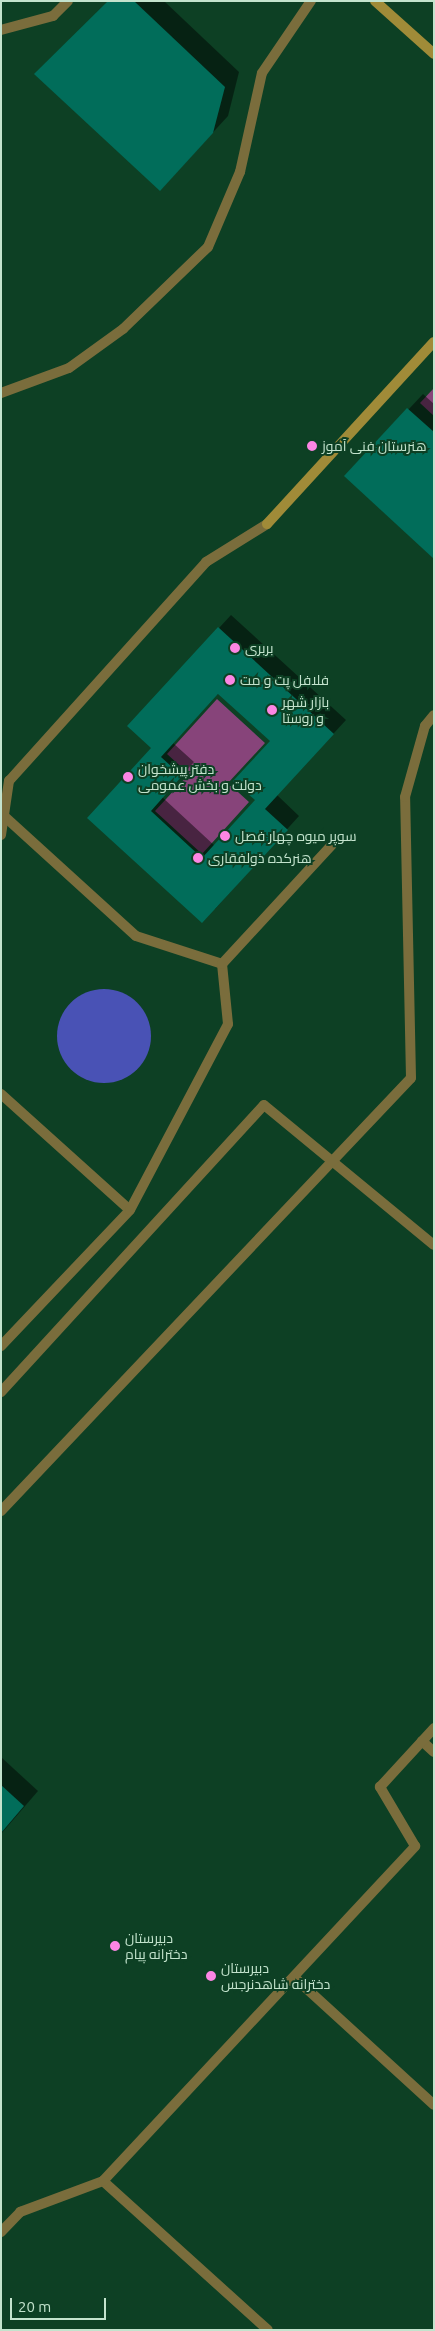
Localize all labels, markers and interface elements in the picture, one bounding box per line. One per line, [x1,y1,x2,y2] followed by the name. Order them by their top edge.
[322,438,427,454] place label: هنرستان فنی آموز
[306,440,318,452] marker: هنرستان فنی آموز
[245,640,273,656] place label: بربری
[229,642,241,654] marker: بربری
[240,672,329,688] place label: فلافل پت و مت
[224,674,236,686] marker: فلافل پت و مت
[282,694,329,726] place label: بازار شهر و روستا
[266,704,278,716] marker: بازار شهر و روستا
[138,761,262,794] place label: دفتر پیشخوان دولت و بخش عمومی
[122,771,134,783] marker: دفتر پیشخوان دولت و بخش عمومی
[235,828,357,844] place label: سوپر میوه چهار فصل
[219,830,231,842] marker: سوپر میوه چهار فصل
[208,850,312,866] place label: هنرکده ذولفقاری
[192,852,204,864] marker: هنرکده ذولفقاری
[125,1930,187,1962] place label: دبیرستان دخترانه پیام
[109,1940,121,1952] marker: دبیرستان دخترانه پیام
[221,1960,330,1992] place label: دبیرستان دخترانه شاهدنرجس
[205,1970,217,1982] marker: دبیرستان دخترانه شاهدنرجس
[12,2288,109,2320] scale bar
[18,2298,51,2315] text: 20 m

